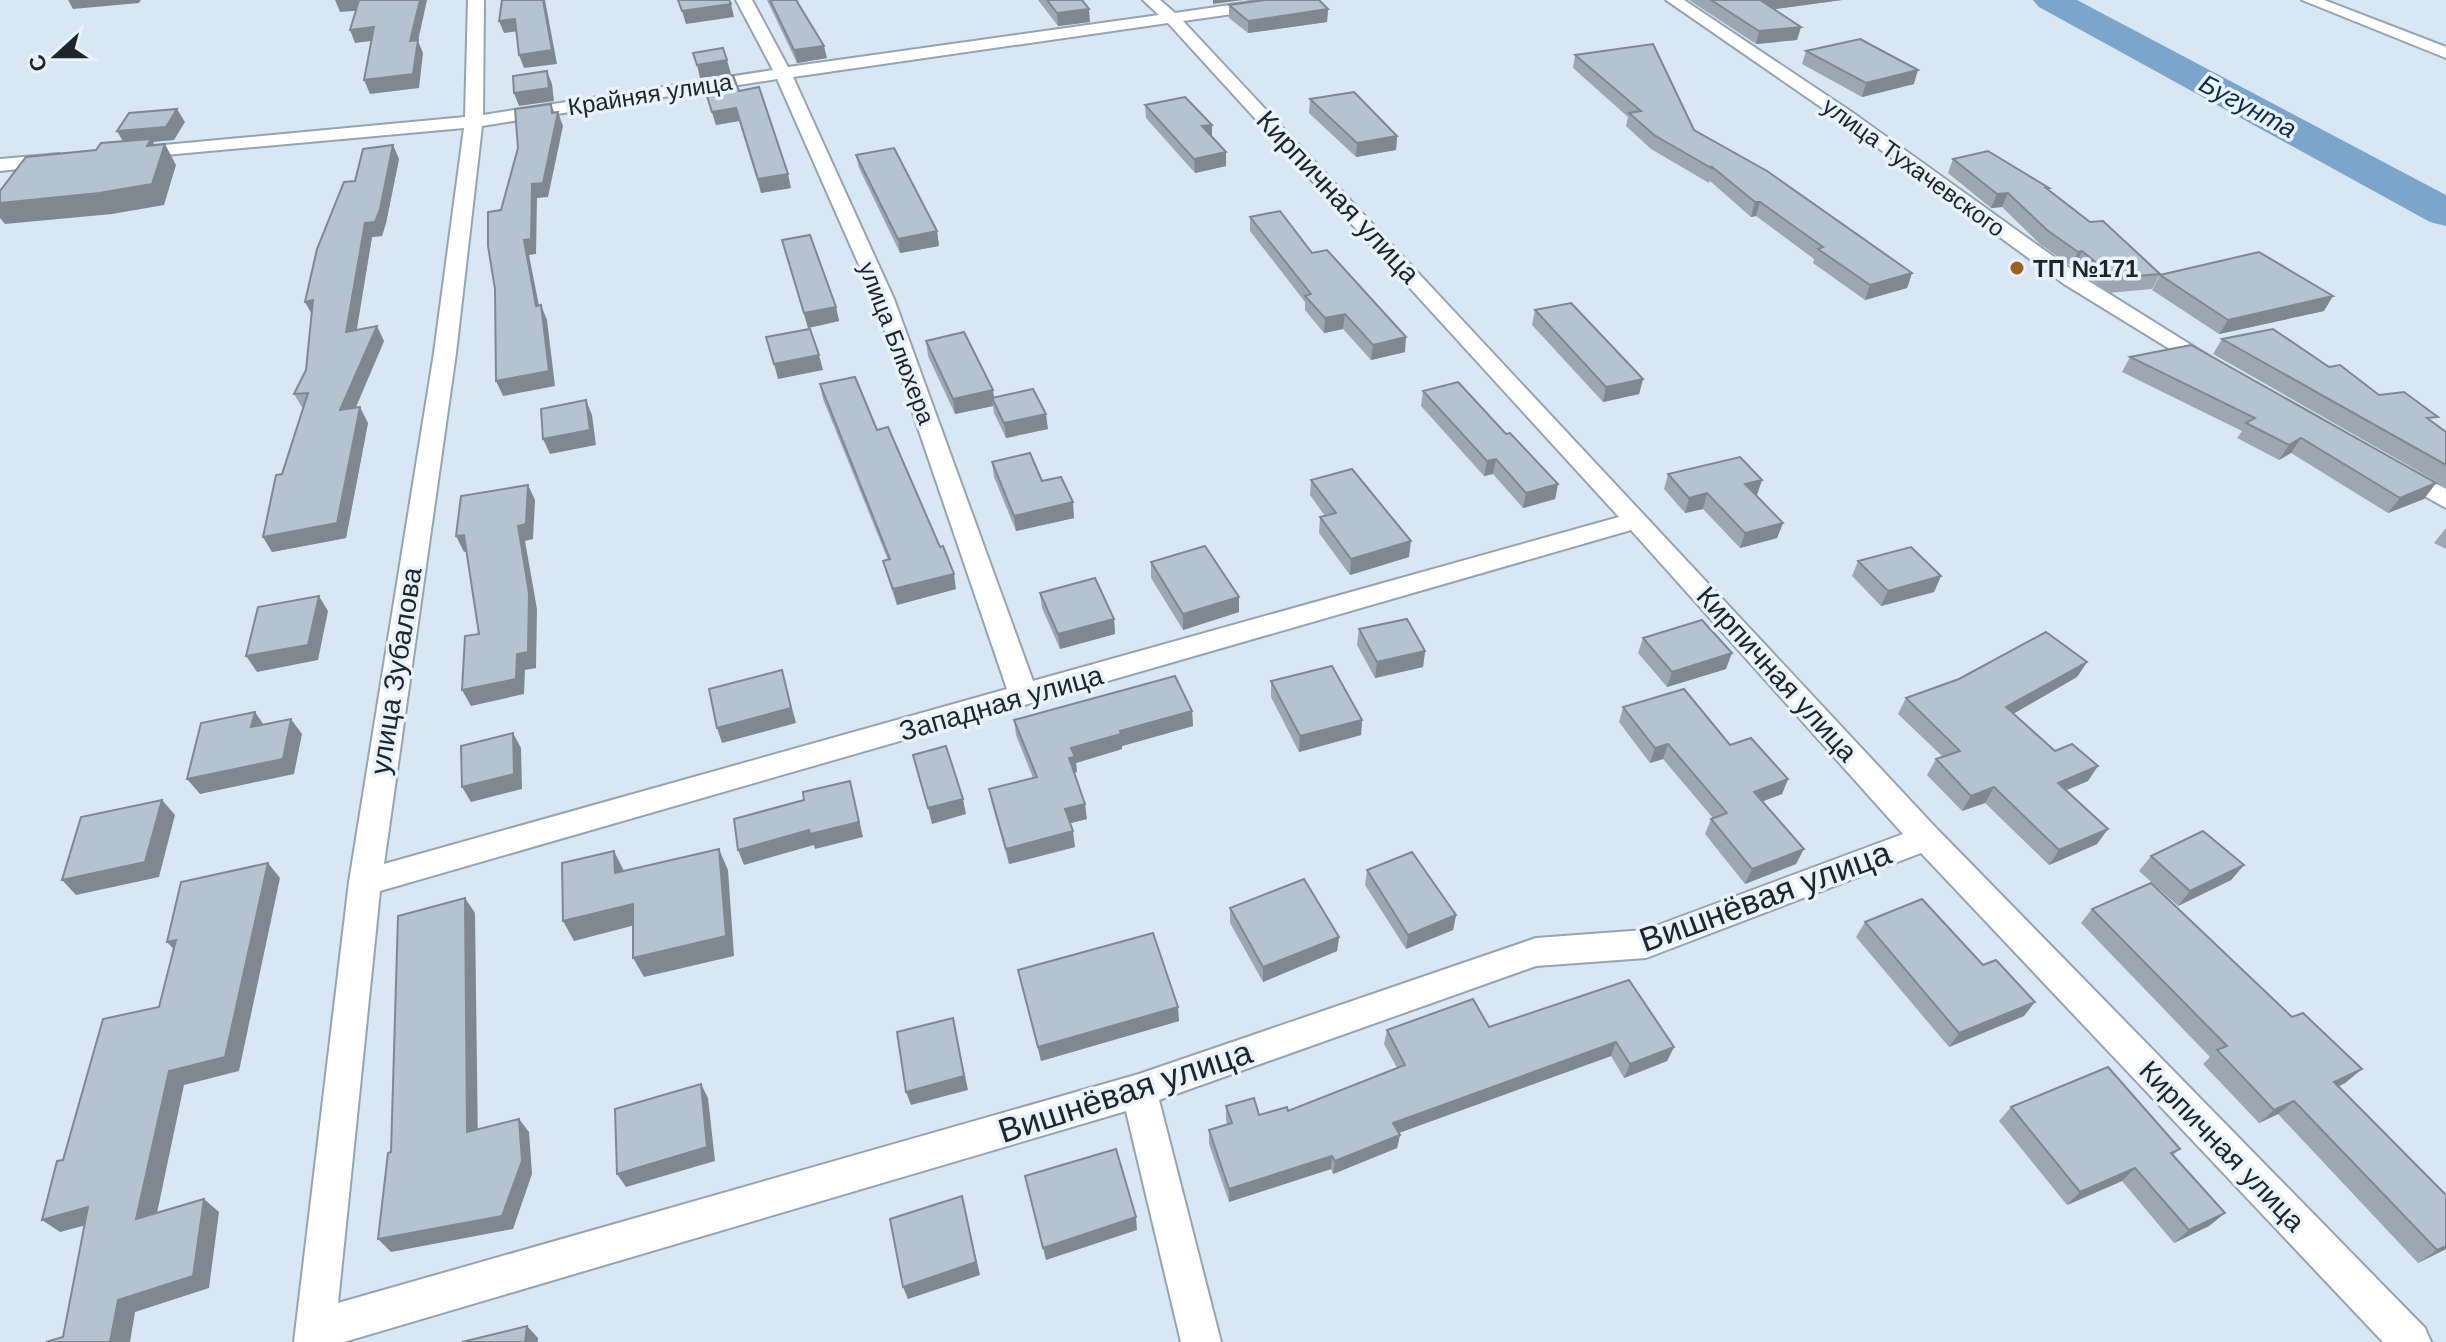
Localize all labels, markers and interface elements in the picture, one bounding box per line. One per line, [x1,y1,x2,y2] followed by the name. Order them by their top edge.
[16,16,96,96] north arrow
[23,51,52,75] text: С
[566,68,735,120] street label: Крайняя улица
[2194,68,2302,144] water label: Бугунта
[1818,92,2010,242] street label: улица Тухачевского
[1250,105,1426,290] street label: Кирпичная улица
[2033,255,2138,282] place label: ТП №171
[854,258,941,429] street label: улица Блюхера
[2008,259,2026,277] marker: ТП №171
[364,565,428,777] street label: улица Зубалова
[1691,580,1864,768] street label: Кирпичная улица
[896,659,1107,747] street label: Западная улица
[1634,833,1896,959] street label: Вишнёвая улица
[993,1032,1257,1150] street label: Вишнёвая улица
[2133,1055,2311,1238] street label: Кирпичная улица

